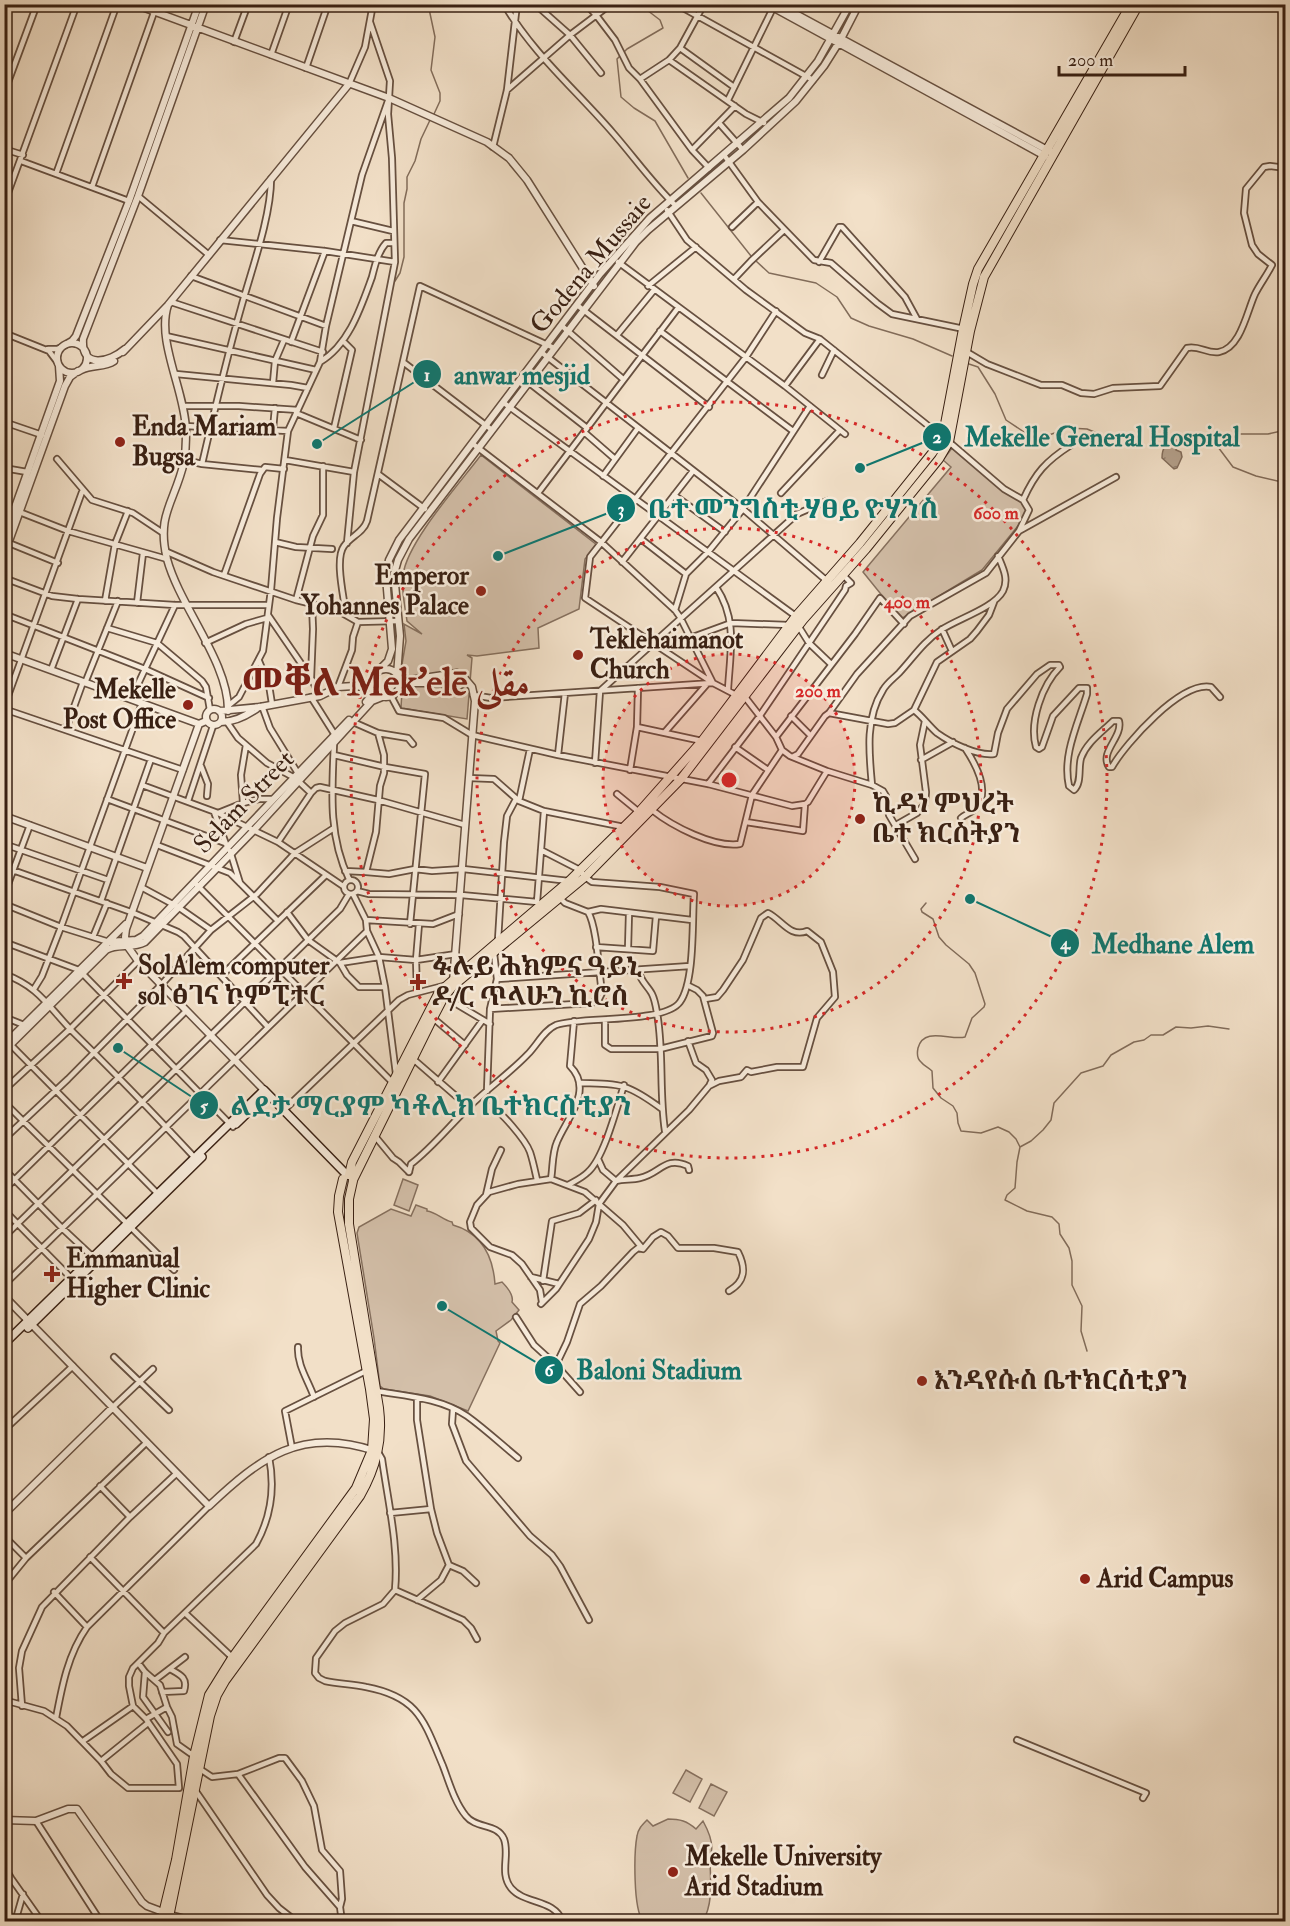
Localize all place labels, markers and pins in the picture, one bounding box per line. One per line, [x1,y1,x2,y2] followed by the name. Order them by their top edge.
[412,352,602,397] callout: anwar mesjid
[132,411,277,474] place label: Enda Mariam Bugsa
[922,414,1252,459] callout: Mekelle General Hospital
[113,435,127,449] marker: Enda Mariam Bugsa
[606,486,950,531] callout: ቤተ መንግስቲ ሃፀይ ዮሃንስ
[300,560,469,622] place label: Emperor Yohannes Palace
[474,584,488,598] marker: Emperor Yohannes Palace
[589,624,744,686] place label: Teklehaimanot Church
[571,648,585,662] marker: Teklehaimanot Church
[63,674,176,736] place label: Mekelle Post Office
[181,698,195,712] marker: Mekelle Post Office
[719,770,739,790] centre of rings
[872,788,1020,850] place label: ኪዳነ ምህረት ቤተ ክርስትያን
[853,812,867,826] marker: ኪዳነ ምህረት ቤተ ክርስትያን
[1050,921,1266,966] callout: Medhane Alem
[138,950,330,1012] place label: SolAlem computer sol ፅገና ኮምፒተር
[432,951,642,1013] place label: ፉሉይ ሕክምና ዓይኒ ዶ/ር ጥላሁን ኪሮስ
[115,972,133,990] marker: SolAlem computer sol ፅገና ኮምፒተር
[409,973,427,991] marker: ፉሉይ ሕክምና ዓይኒ ዶ/ር ጥላሁን ኪሮስ
[189,1083,644,1128] callout: ልደታ ማርያም ካቶሊክ ቤተክርስቲያን
[66,1243,211,1306] place label: Emmanual Higher Clinic
[43,1265,61,1283] marker: Emmanual Higher Clinic
[534,1347,754,1392] callout: Baloni Stadium
[934,1365,1188,1397] place label: እንዳየሱስ ቤተክርስቲያን
[915,1374,929,1388] marker: እንዳየሱስ ቤተክርስቲያን
[1096,1563,1233,1596] place label: Arid Campus
[1078,1572,1092,1586] marker: Arid Campus
[684,1841,883,1903] place label: Mekelle University Arid Stadium
[666,1865,680,1879] marker: Mekelle University Arid Stadium

